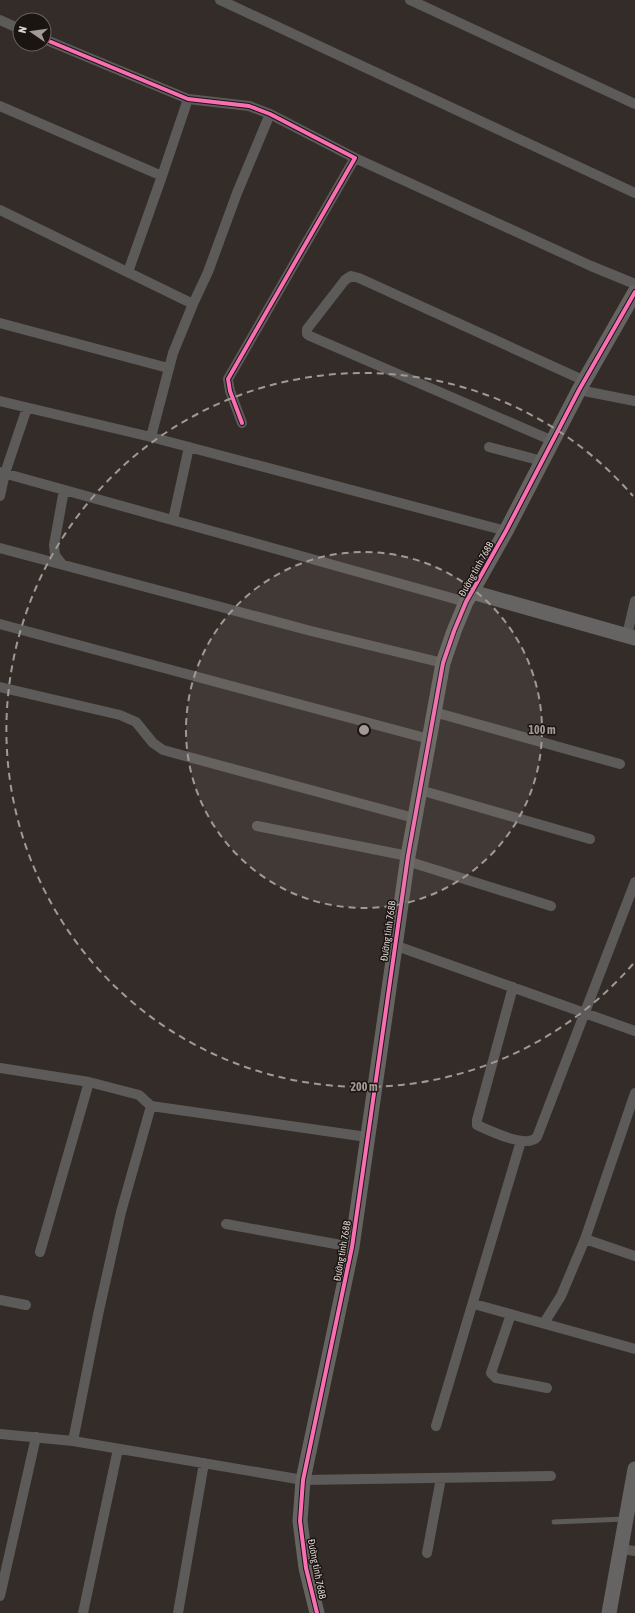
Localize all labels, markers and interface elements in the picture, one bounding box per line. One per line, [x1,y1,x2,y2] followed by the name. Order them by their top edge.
[12,12,52,52] north arrow
[16,25,29,34] text: N
[456,540,496,598] street label: Đường tỉnh 768B
[357,723,371,737] centre of rings
[528,723,556,737] text: 100 m
[378,900,398,962] street label: Đường tỉnh 768B
[350,1080,378,1094] text: 200 m
[331,1220,353,1282] street label: Đường tỉnh 768B
[306,1538,328,1600] street label: Đường tỉnh 768B

